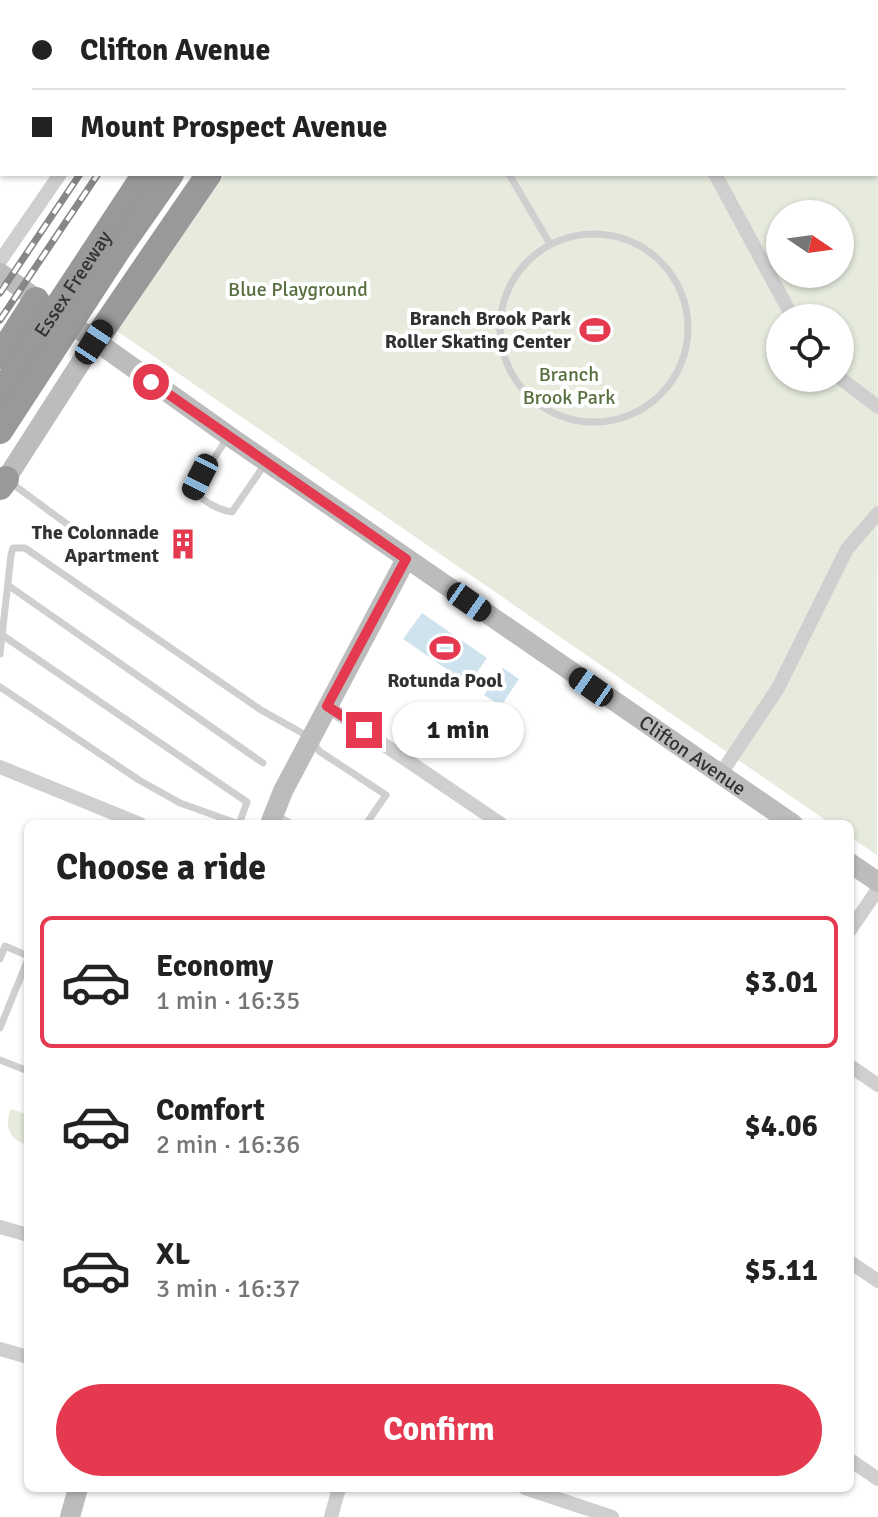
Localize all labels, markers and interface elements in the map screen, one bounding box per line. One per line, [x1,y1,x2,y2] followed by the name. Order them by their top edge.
[80,32,270,69] text: Clifton Avenue
[80,109,388,146] text: Mount Prospect Avenue
[766,200,854,288] north arrow
[766,200,854,392] map controls
[28,225,117,342] street label: Essex Freeway
[228,277,368,302] park label: Blue Playground
[766,304,854,392] button: locate
[385,306,572,354] place label: Branch Brook Park Roller Skating Center
[578,313,612,347] sports icon: Branch Brook Park Roller Skating Center
[71,315,117,369] car
[523,362,615,410] park label: Branch Brook Park
[133,364,169,400] route start
[178,450,222,504] car
[32,520,159,568] place label: The Colonnade Apartment
[166,527,200,561] building icon: The Colonnade Apartment
[442,578,496,626] car
[428,631,462,665] sports icon: Rotunda Pool
[564,663,618,711] car
[387,668,503,693] place label: Rotunda Pool
[392,702,524,758] callout: 1 min
[634,709,751,801] street label: Clifton Avenue
[346,712,382,748] route end
[427,714,489,746] text: 1 min
[56,845,266,890] text: Choose a ride
[60,946,132,1018] icon: car
[156,948,273,985] text: Economy
[745,964,818,1001] text: $3.01
[156,985,300,1017] text: 1 min · 16:35
[60,1090,132,1162] icon: car
[156,1092,265,1129] text: Comfort
[745,1108,818,1145] text: $4.06
[156,1129,300,1161] text: 2 min · 16:36
[60,1234,132,1306] icon: car
[156,1236,190,1273] text: XL
[745,1252,818,1289] text: $5.11
[156,1273,300,1305] text: 3 min · 16:37
[56,1384,822,1476] button: Confirm

